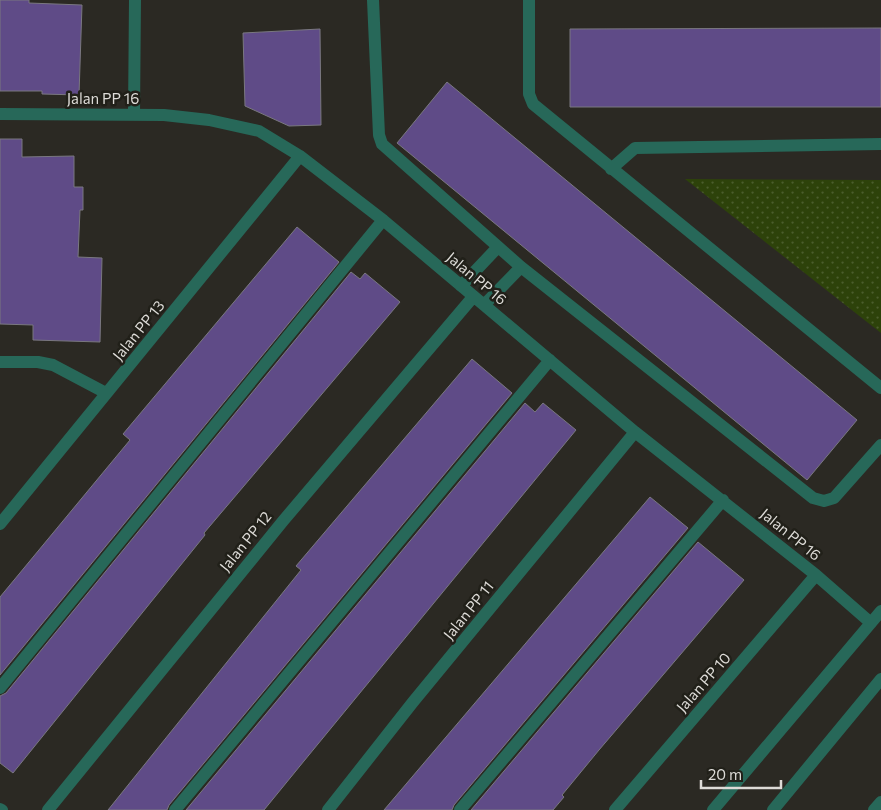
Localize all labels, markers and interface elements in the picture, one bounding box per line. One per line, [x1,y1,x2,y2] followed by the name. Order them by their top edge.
[67,89,139,107] street label: Jalan PP 16
[443,248,511,308] street label: Jalan PP 16
[108,296,168,364] street label: Jalan PP 13
[757,504,825,564] street label: Jalan PP 16
[215,507,275,575] street label: Jalan PP 12
[439,577,497,643] street label: Jalan PP 11
[672,648,734,716] street label: Jalan PP 10
[701,758,781,790] scale bar
[708,765,742,783] text: 20 m

